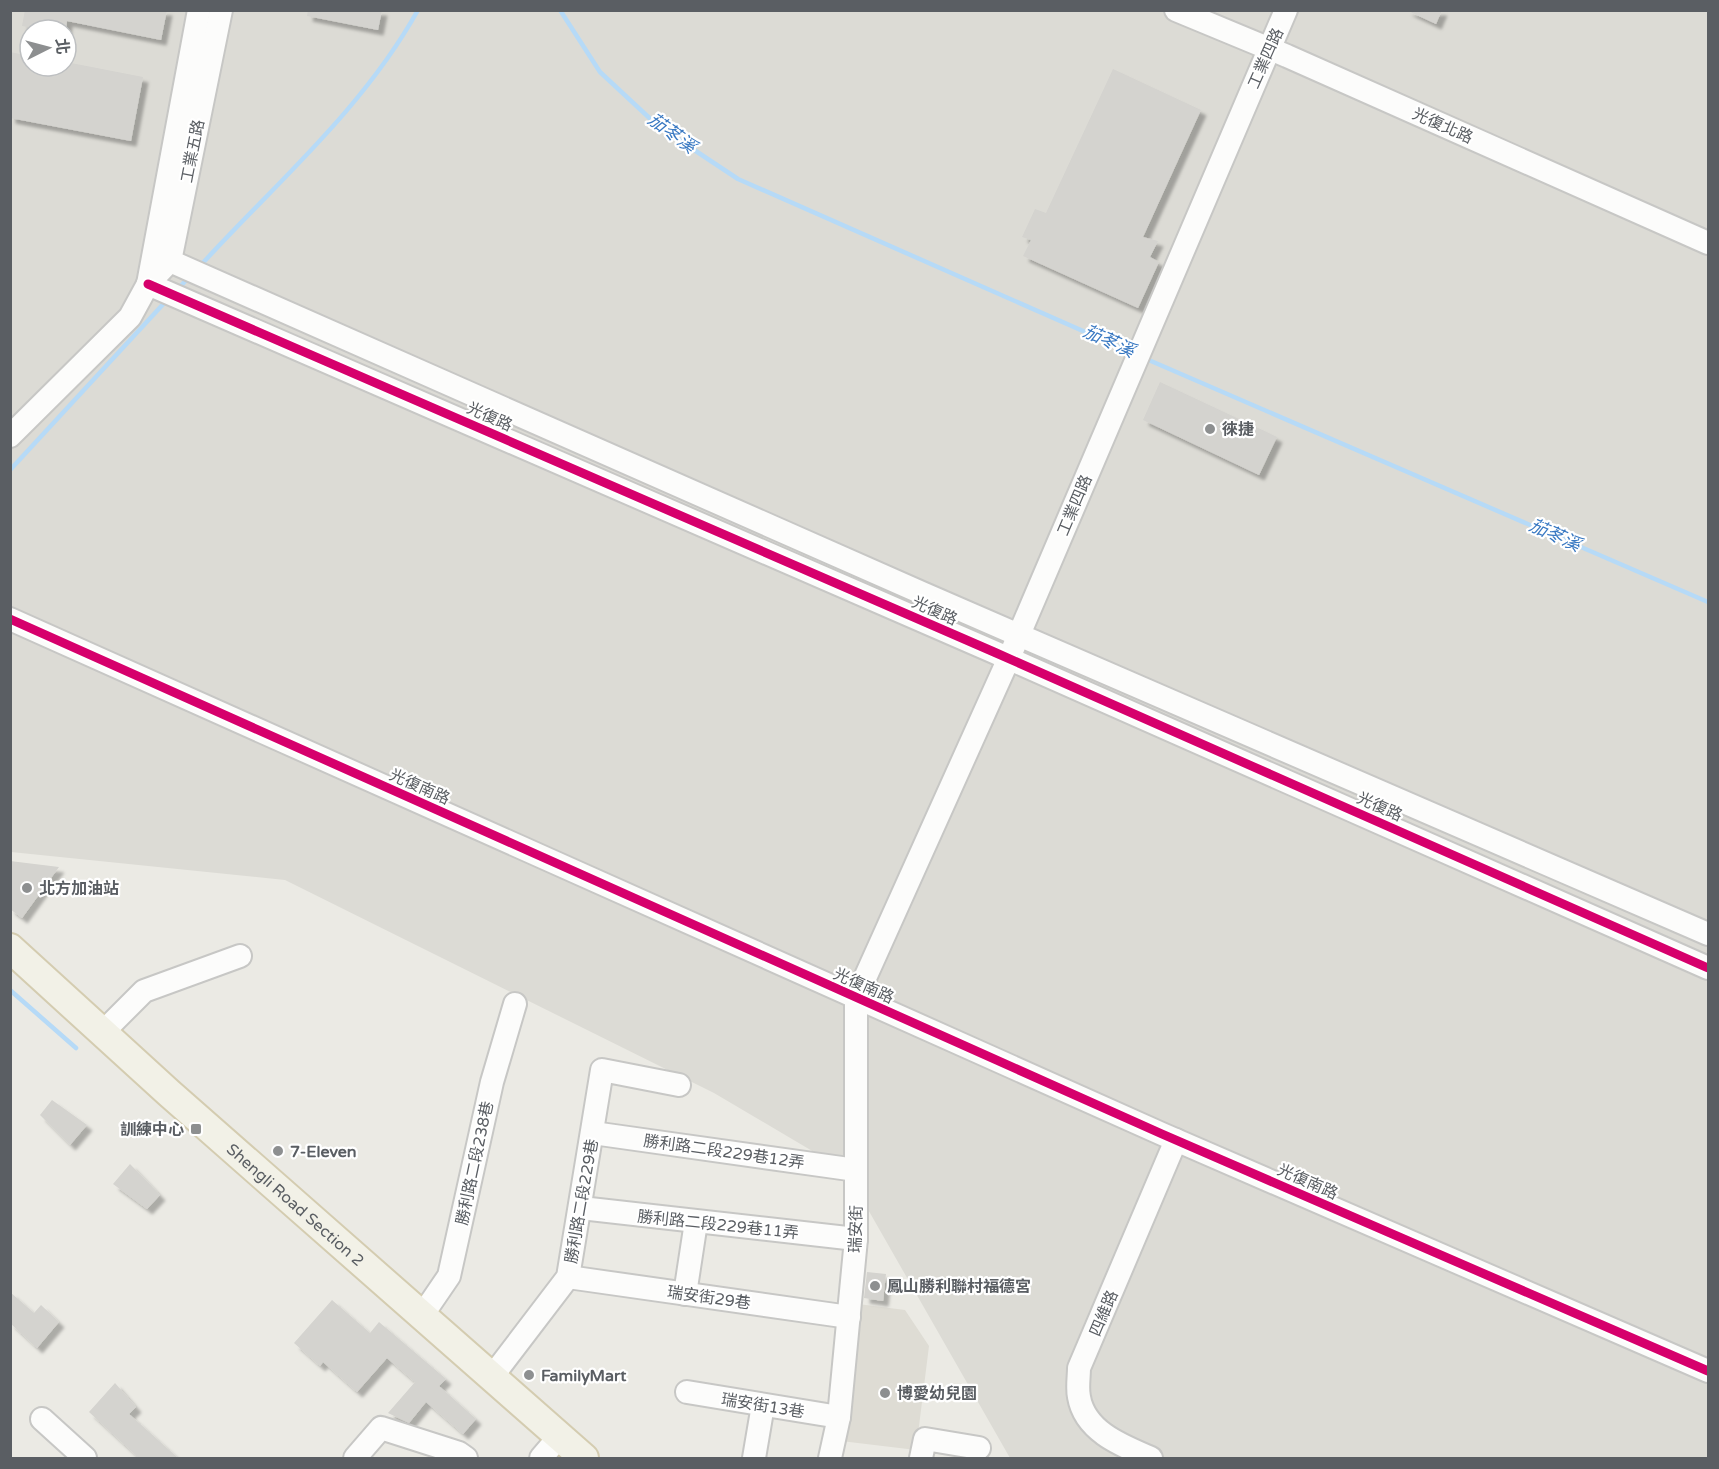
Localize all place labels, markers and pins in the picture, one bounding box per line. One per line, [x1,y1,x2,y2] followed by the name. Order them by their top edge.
[1222,420,1254,440] place label: 徠捷
[1203,422,1217,436] marker: 徠捷
[39,879,119,899] place label: 北方加油站
[20,881,34,895] marker: 北方加油站
[120,1120,184,1140] place label: 訓練中心
[189,1122,203,1136] marker: 訓練中心
[290,1142,357,1162] place label: 7-Eleven
[271,1144,285,1158] marker: 7-Eleven
[887,1277,1031,1297] place label: 鳳山勝利聯村福德宮
[868,1279,882,1293] marker: 鳳山勝利聯村福德宮
[541,1366,627,1386] place label: FamilyMart
[522,1368,536,1382] marker: FamilyMart
[897,1384,977,1404] place label: 博愛幼兒園
[878,1386,892,1400] marker: 博愛幼兒園

